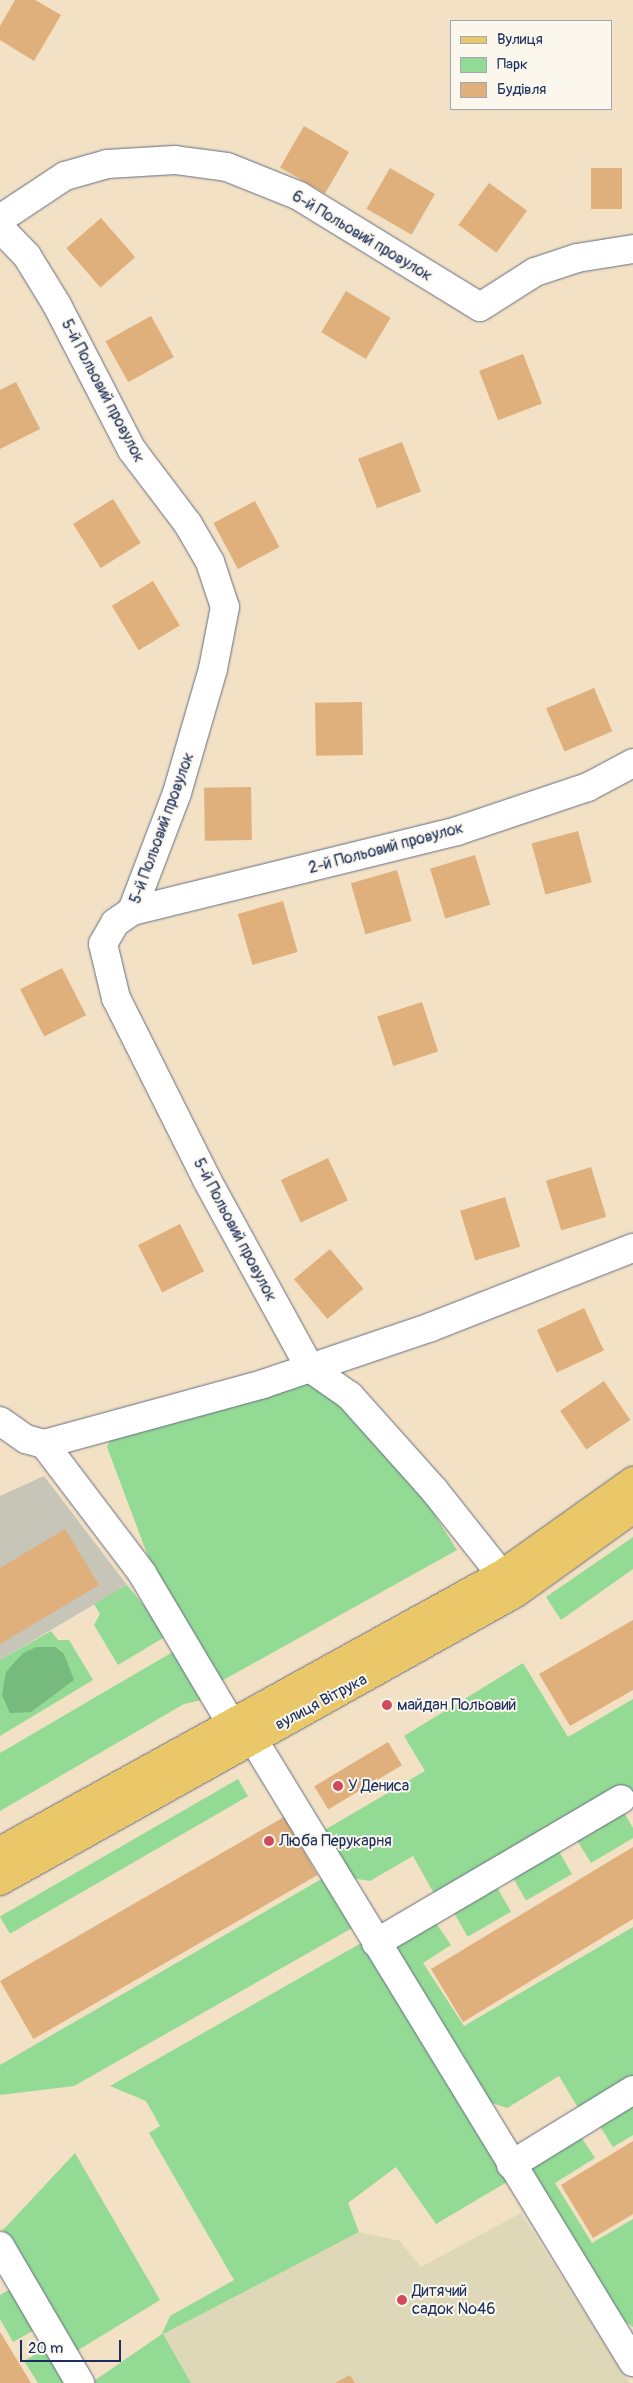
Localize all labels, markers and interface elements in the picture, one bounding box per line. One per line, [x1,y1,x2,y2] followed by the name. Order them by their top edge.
[450,20,613,110] legend
[497,30,543,49] text: Вулиця
[497,55,528,74] text: Парк
[497,80,546,99] text: Будівля
[288,187,436,285] street label: 6-й Польовий провулок
[57,316,149,466] street label: 5-й Польовий провулок
[126,750,198,906] street label: 5-й Польовий провулок
[306,818,466,878] street label: 2-й Польовий провулок
[189,1155,281,1305] street label: 5-й Польовий провулок
[272,1670,370,1734] street label: вулиця Вітрука
[397,1695,516,1715] place label: майдан Польовий
[381,1699,393,1711] marker: майдан Польовий
[348,1776,409,1796] place label: У Дениса
[332,1780,344,1792] marker: У Дениса
[279,1831,392,1851] place label: Люба Перукарня
[263,1835,275,1847] marker: Люба Перукарня
[412,2281,495,2319] place label: Дитячий садок №46
[396,2294,408,2306] marker: Дитячий садок №46
[22,2330,124,2362] scale bar
[28,2339,63,2358] text: 20 m

